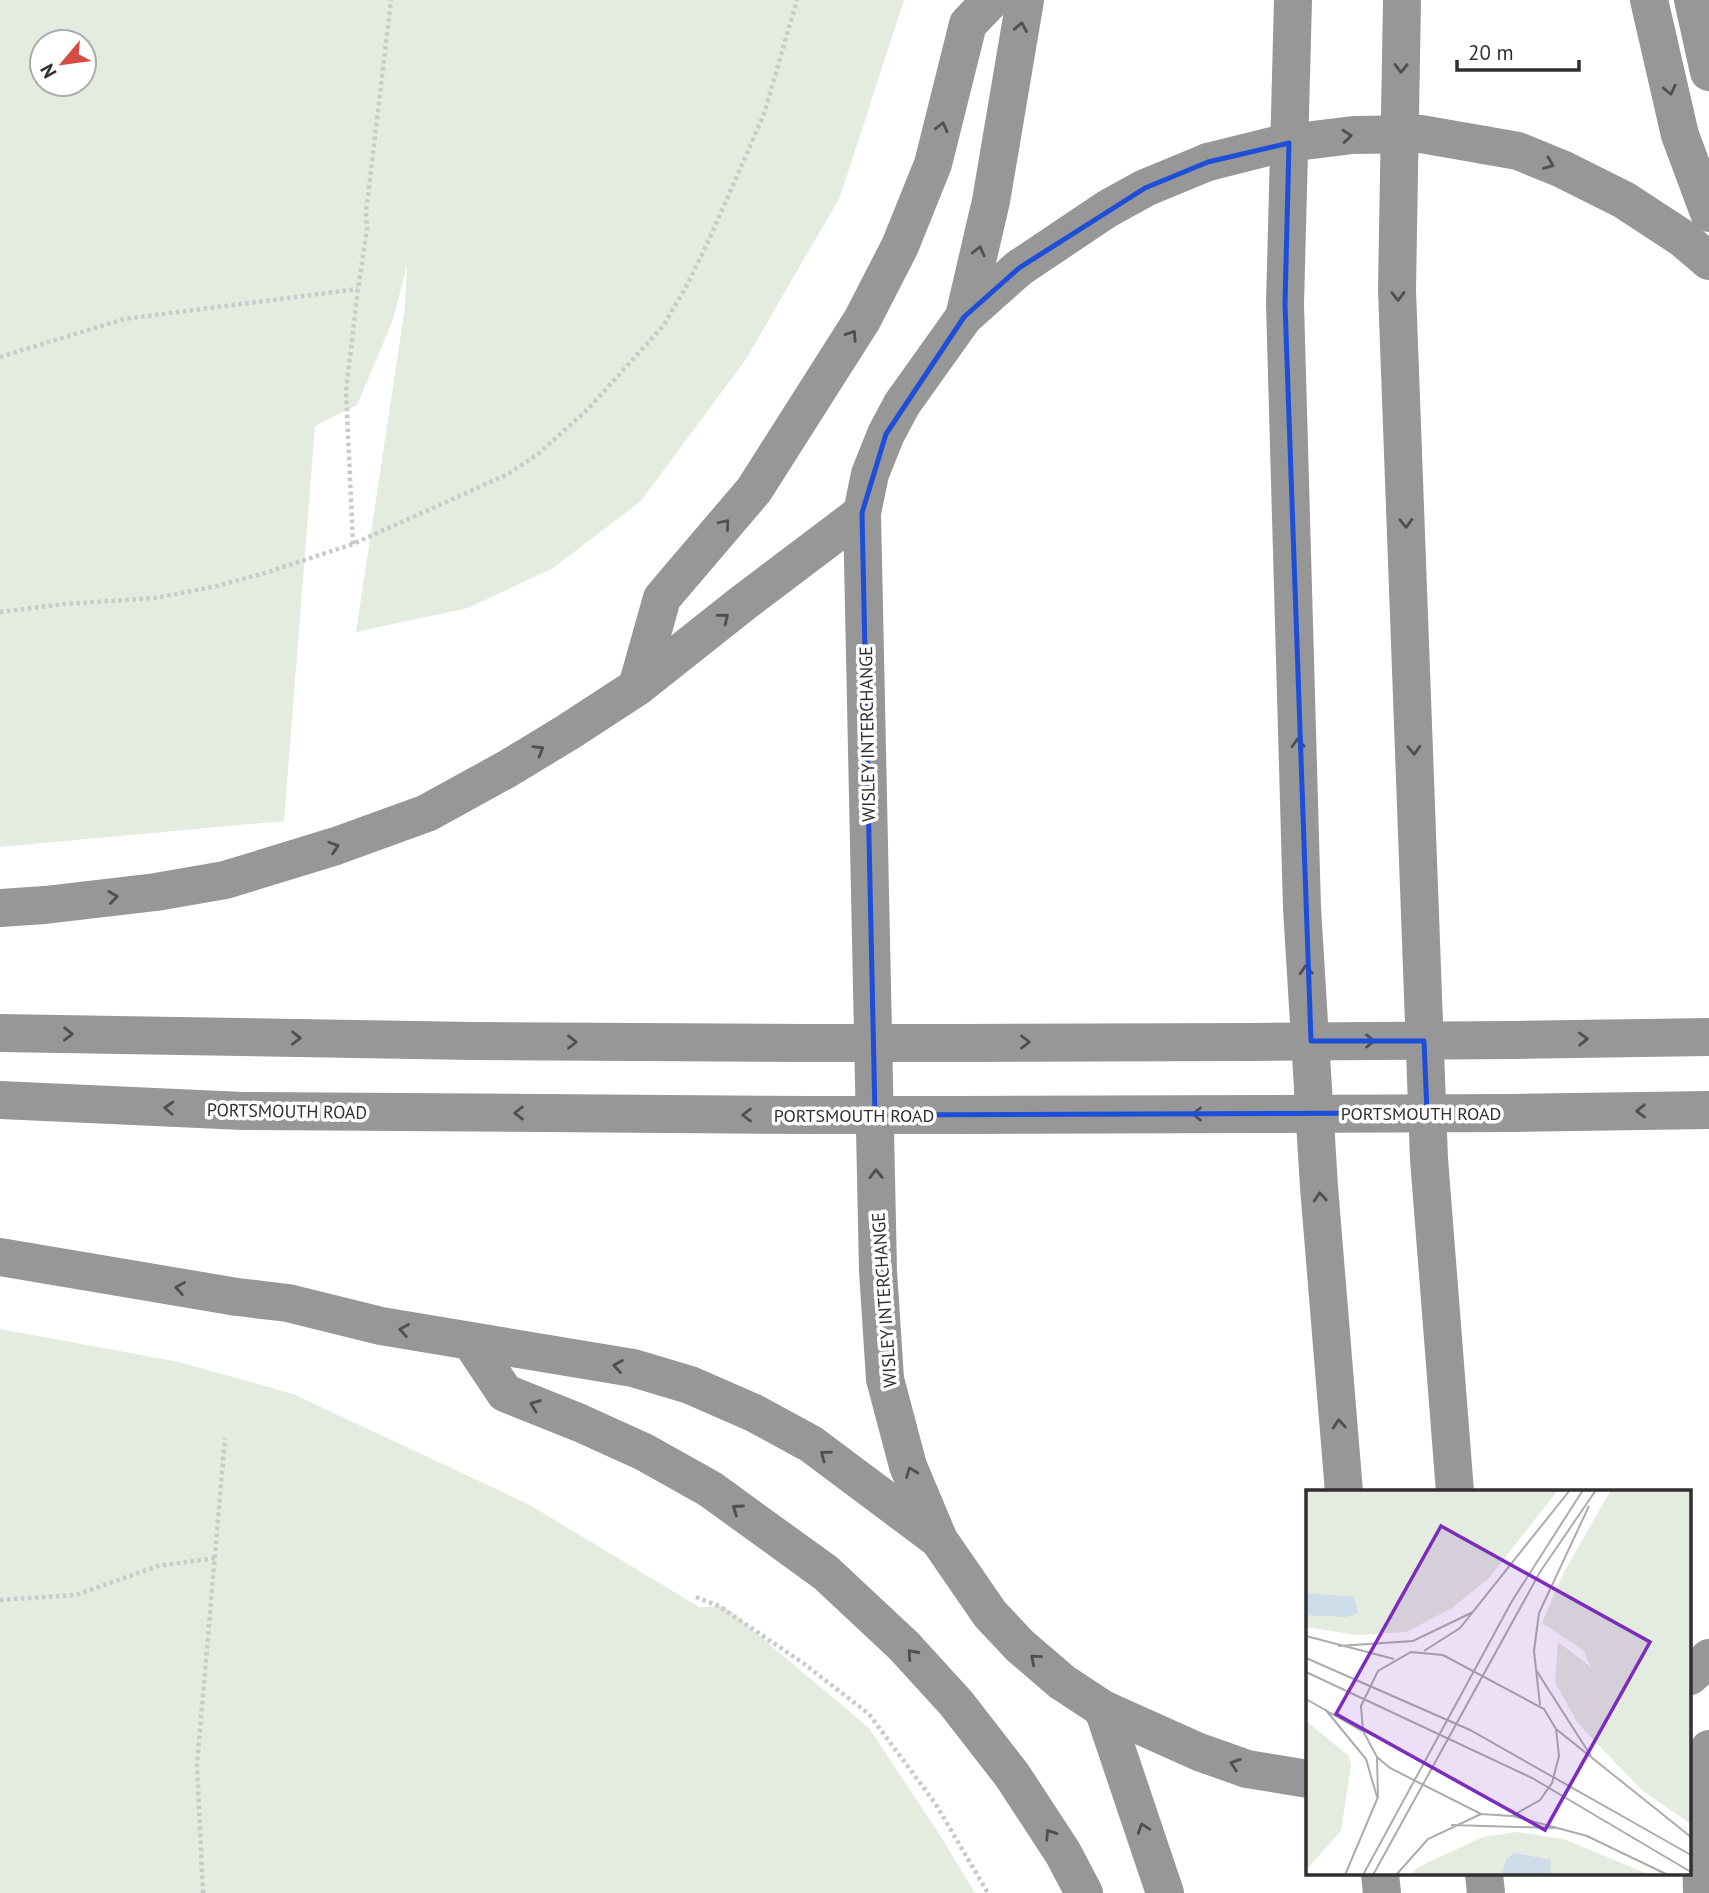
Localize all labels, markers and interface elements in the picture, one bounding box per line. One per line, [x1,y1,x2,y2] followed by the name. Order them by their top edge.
[1013,21,1028,33] one-way arrow
[28,28,98,98] north arrow
[1457,28,1580,72] scale bar
[1468,39,1514,66] text: 20 m
[35,60,62,83] text: N
[1393,63,1409,74] one-way arrow
[1662,84,1676,96] one-way arrow
[934,121,948,133] one-way arrow
[1342,129,1353,144] one-way arrow
[1542,156,1554,170] one-way arrow
[971,245,985,257] one-way arrow
[1390,290,1405,301] one-way arrow
[844,330,857,343] one-way arrow
[1398,518,1413,529] one-way arrow
[717,519,730,531] one-way arrow
[716,613,729,626] one-way arrow
[854,646,880,822] street label: WISLEY INTERCHANGE
[1290,737,1305,748] one-way arrow
[532,745,545,758] one-way arrow
[1406,746,1422,756] one-way arrow
[328,841,340,855] one-way arrow
[107,890,119,905] one-way arrow
[1299,965,1314,976] one-way arrow
[63,1027,74,1042] one-way arrow
[290,1031,301,1046] one-way arrow
[1578,1031,1588,1047] one-way arrow
[1366,1033,1376,1049] one-way arrow
[567,1034,578,1050] one-way arrow
[1020,1034,1031,1050] one-way arrow
[207,1098,367,1124] street label: PORTSMOUTH ROAD
[163,1100,174,1115] one-way arrow
[1341,1102,1501,1125] street label: PORTSMOUTH ROAD
[1635,1103,1646,1119] one-way arrow
[774,1104,934,1127] street label: PORTSMOUTH ROAD
[513,1105,524,1121] one-way arrow
[1191,1106,1202,1122] one-way arrow
[741,1107,751,1123] one-way arrow
[869,1169,884,1180] one-way arrow
[1313,1192,1328,1203] one-way arrow
[866,1212,902,1388] street label: WISLEY INTERCHANGE
[174,1281,186,1296] one-way arrow
[398,1323,410,1338] one-way arrow
[612,1359,624,1374] one-way arrow
[530,1400,542,1414] one-way arrow
[1332,1418,1347,1429] one-way arrow
[821,1450,833,1463] one-way arrow
[905,1466,919,1478] one-way arrow
[1306,1490,1692,1876] inset map
[732,1504,745,1517] one-way arrow
[907,1649,920,1662] one-way arrow
[1031,1655,1044,1667] one-way arrow
[1229,1759,1241,1773] one-way arrow
[1137,1823,1151,1835] one-way arrow
[1045,1828,1058,1841] one-way arrow

